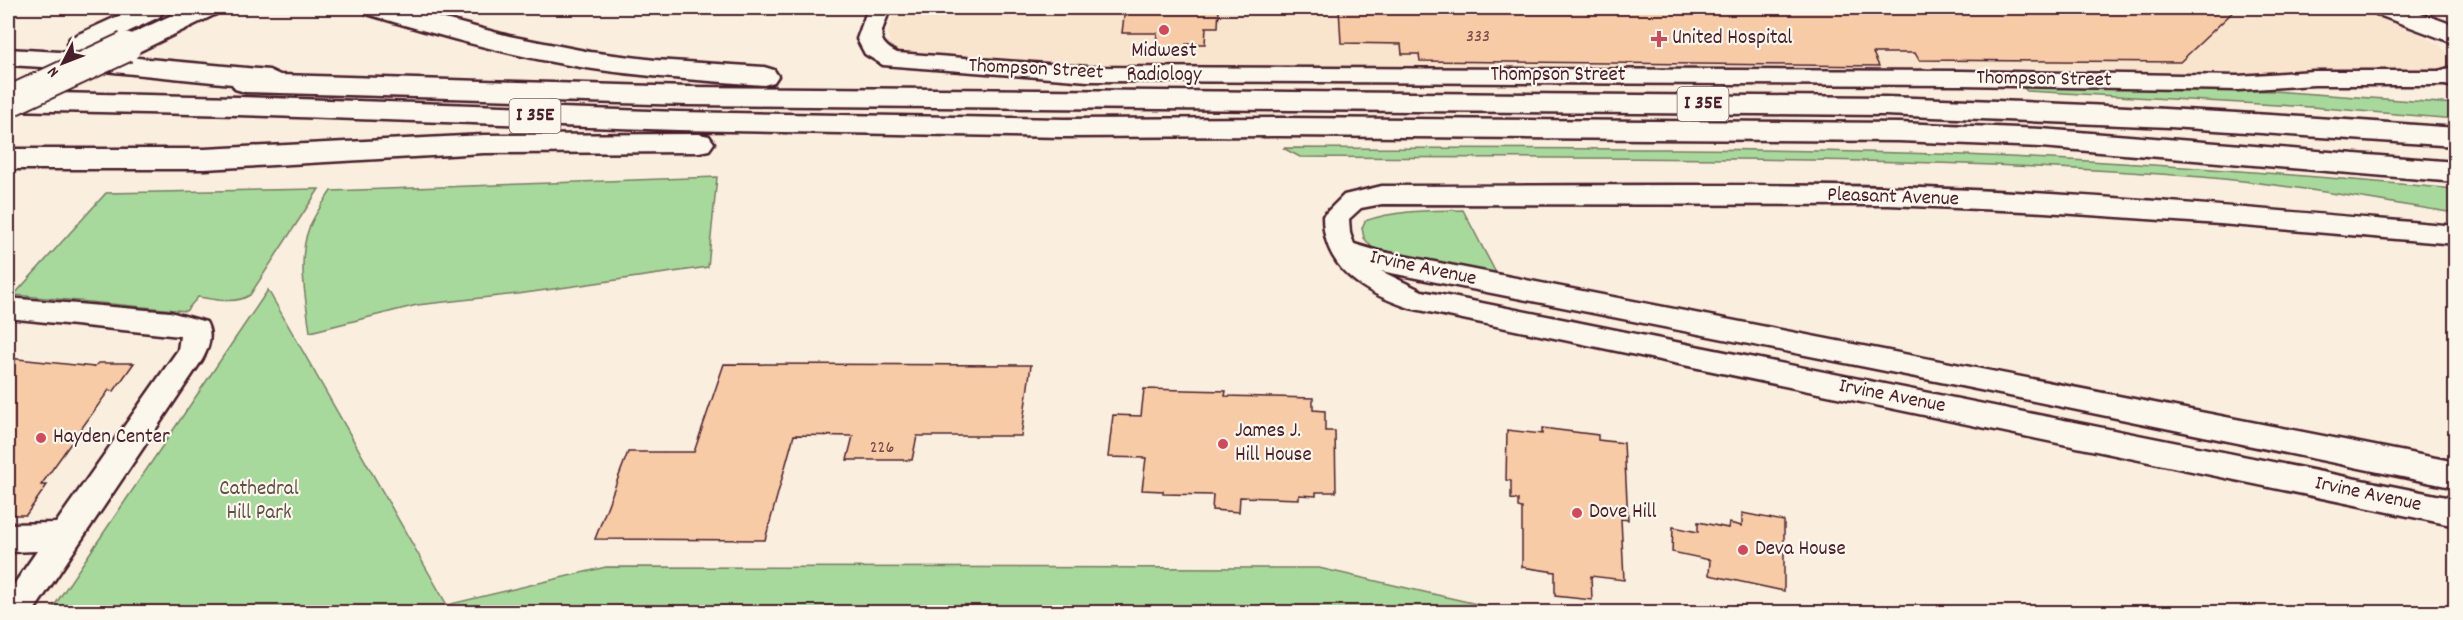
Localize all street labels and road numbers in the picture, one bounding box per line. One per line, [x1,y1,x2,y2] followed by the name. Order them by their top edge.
[968,51,1105,89] street label: Thompson Street
[1490,61,1626,91] street label: Thompson Street
[1976,64,2112,96] street label: Thompson Street
[1678,87,1728,121] road number: I 35E
[510,99,560,133] road number: I 35E
[1827,181,1959,215] street label: Pleasant Avenue
[1367,243,1479,295] street label: Irvine Avenue
[1836,372,1948,422] street label: Irvine Avenue
[2312,469,2424,521] street label: Irvine Avenue

